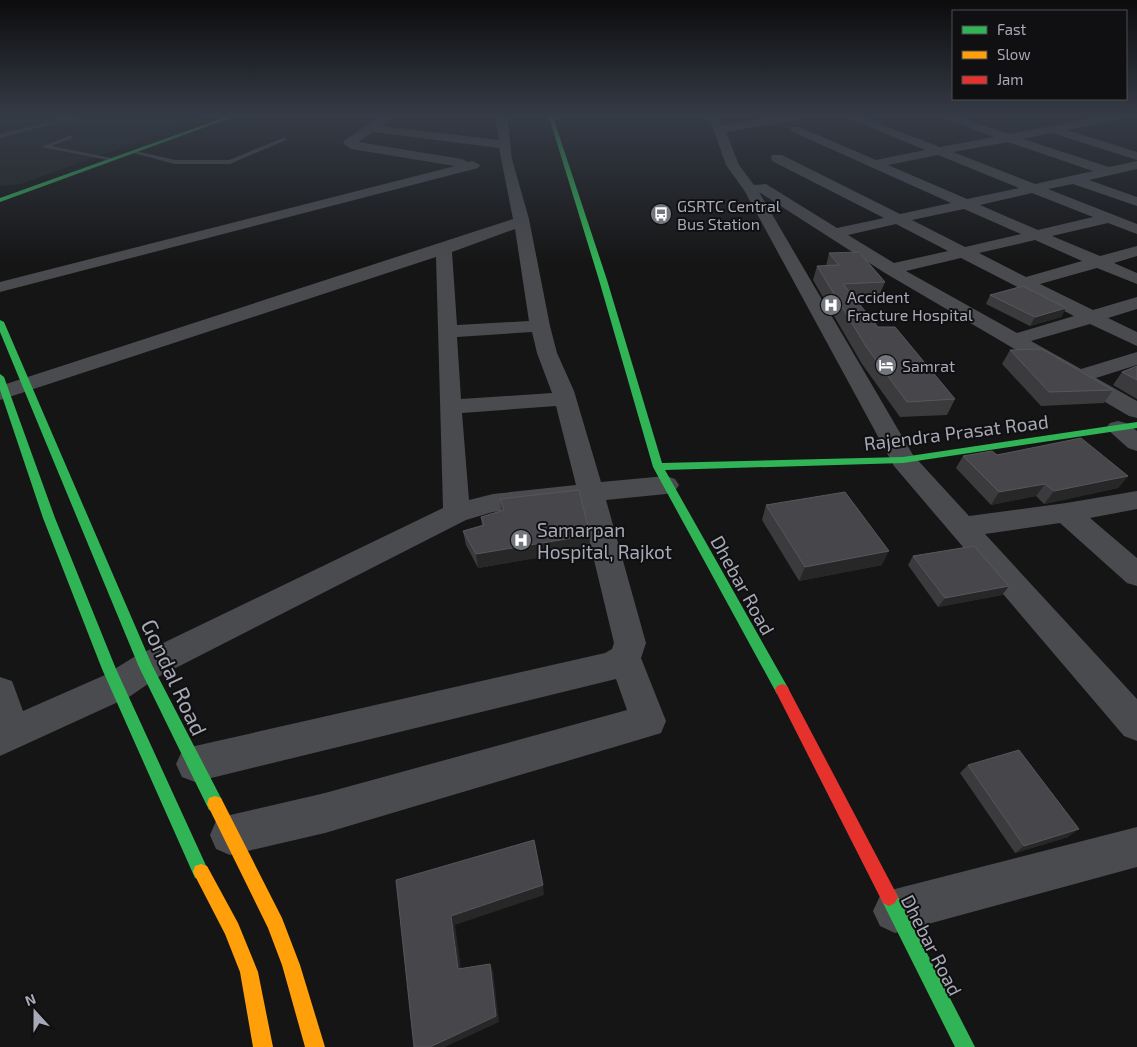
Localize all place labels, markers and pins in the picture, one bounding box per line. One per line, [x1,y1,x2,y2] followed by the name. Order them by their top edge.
[677,196,781,233] place label: GSRTC Central Bus Station
[649,202,673,226] bus stop icon: GSRTC Central Bus Station
[847,287,973,324] place label: Accident Fracture Hospital
[819,293,843,317] hospital icon: Accident Fracture Hospital
[874,353,898,377] hotel icon: Samrat
[902,356,955,375] place label: Samrat
[537,518,672,563] place label: Samarpan Hospital, Rajkot
[509,528,533,552] hospital icon: Samarpan Hospital, Rajkot

